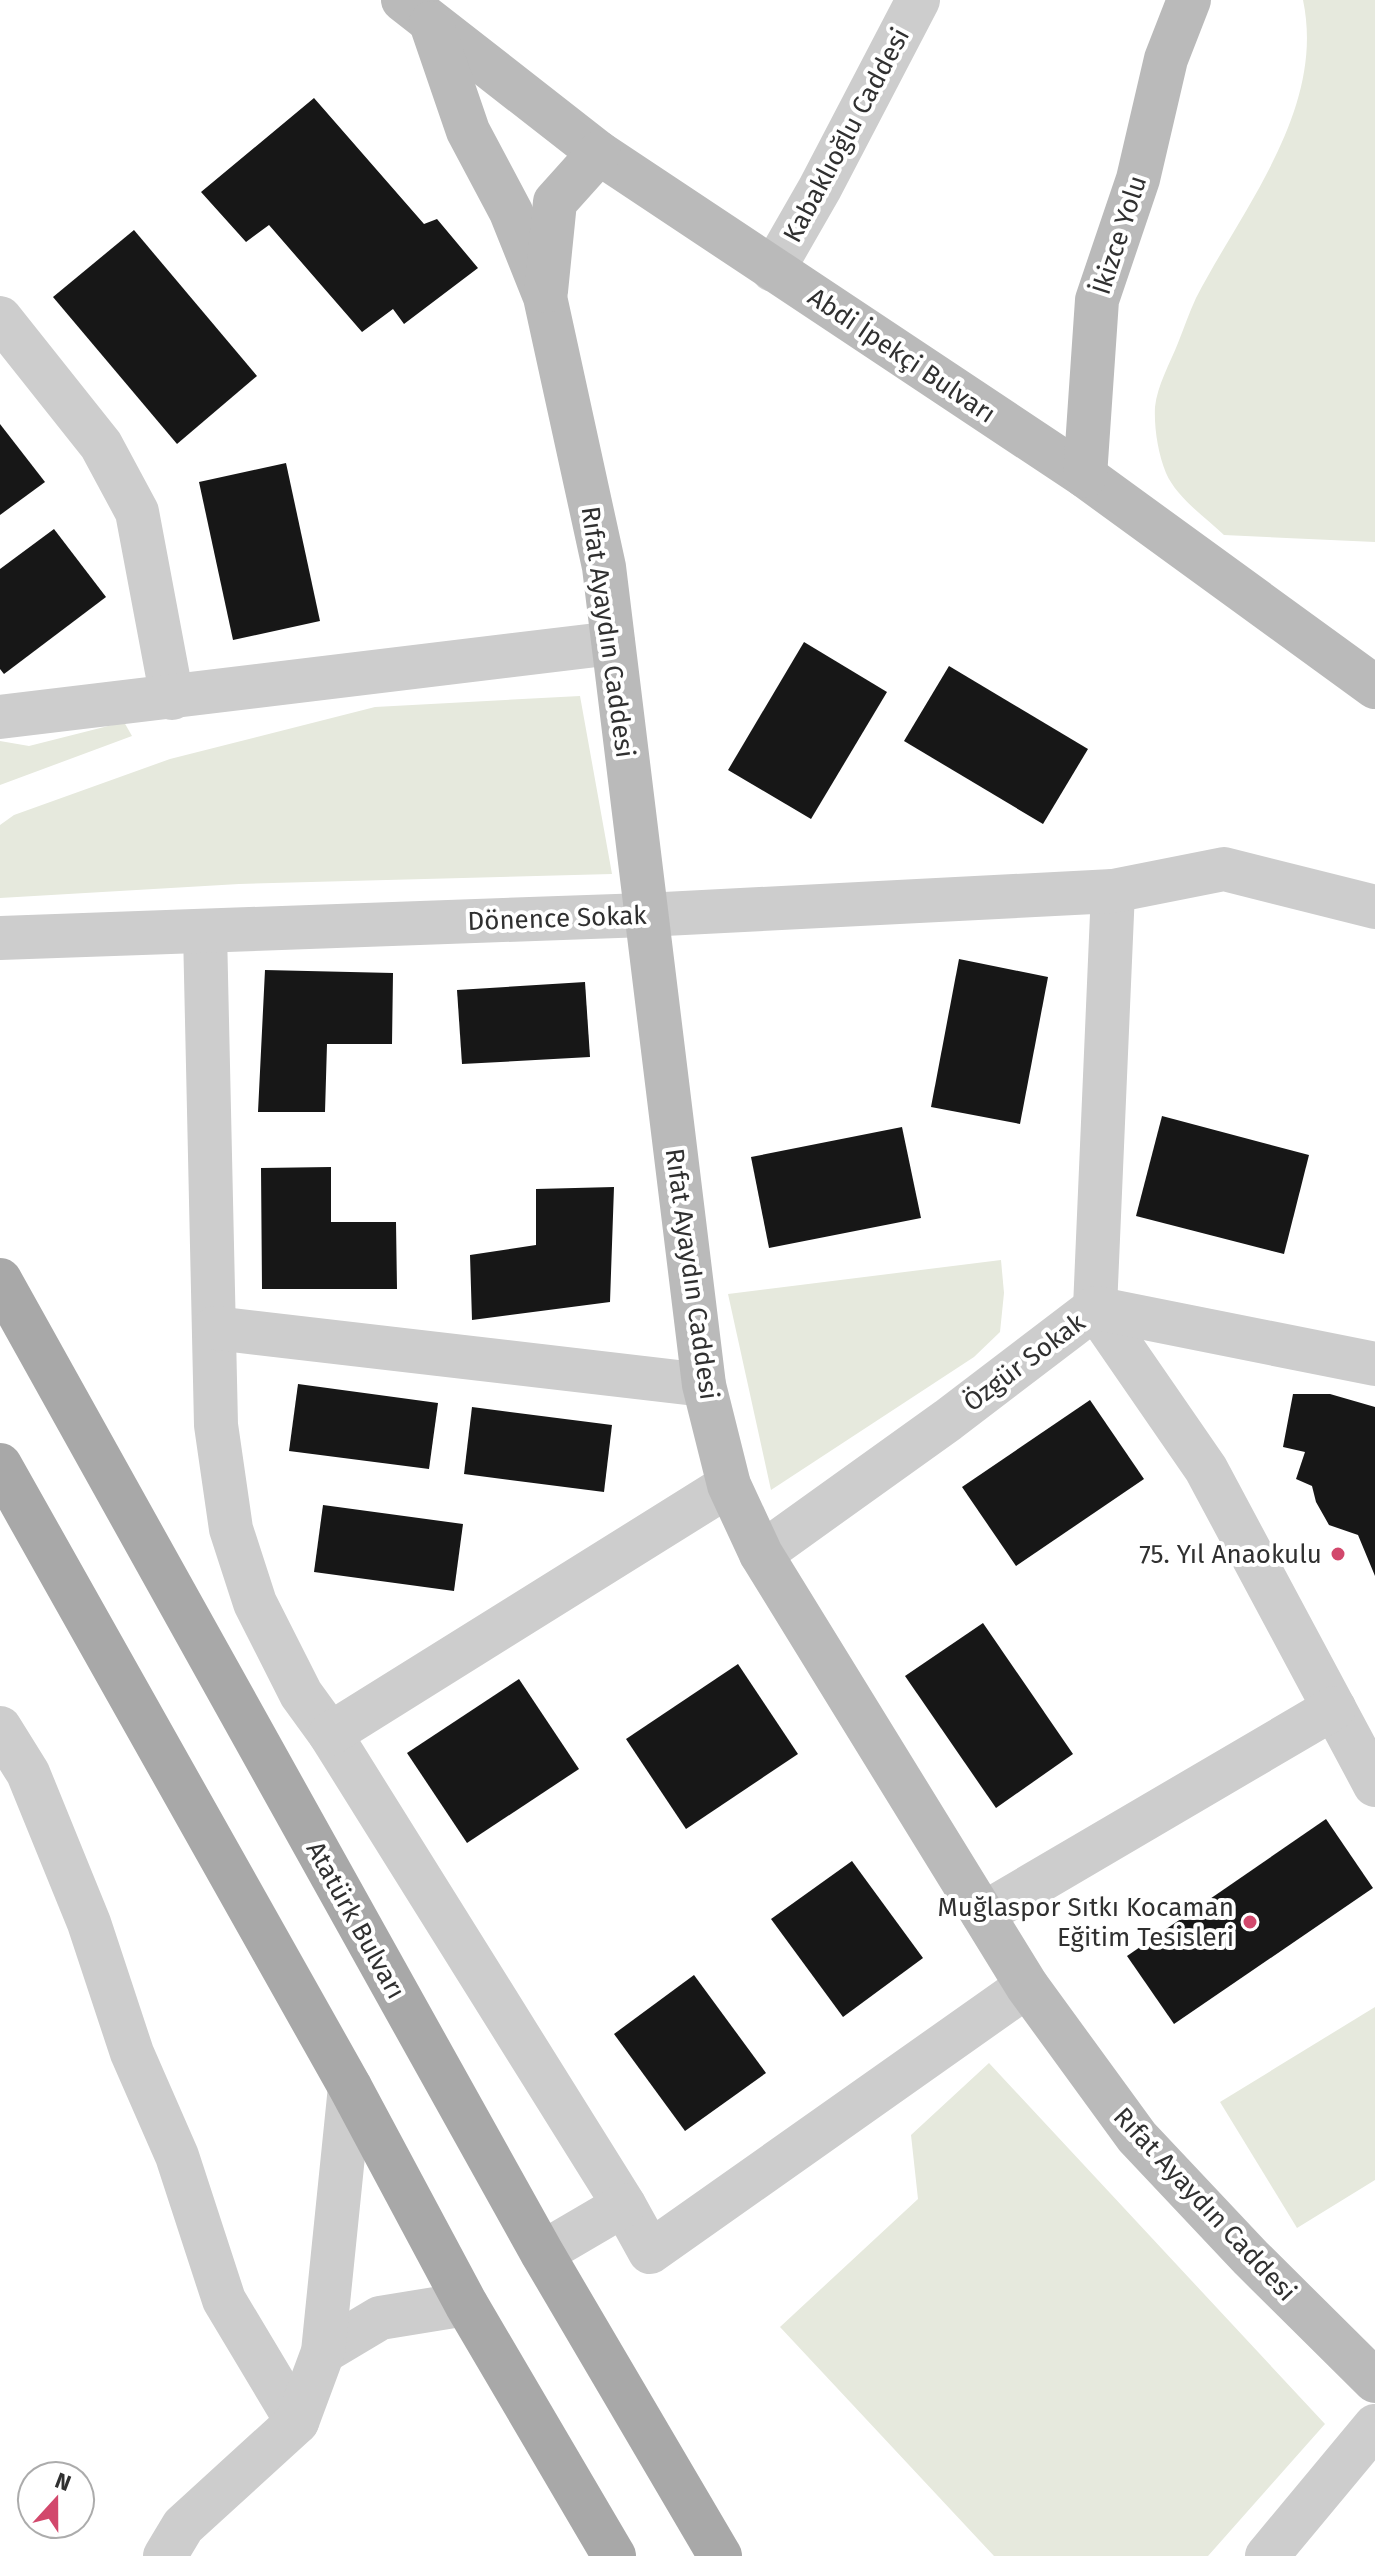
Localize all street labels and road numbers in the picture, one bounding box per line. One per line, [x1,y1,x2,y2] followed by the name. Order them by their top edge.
[777,23,916,248] street label: Kabaklıoğlu Caddesi
[1086,172,1153,299] street label: İkizce Yolu
[802,281,1001,430] street label: Abdi İpekçi Bulvarı
[575,504,640,760] street label: Rıfat Ayaydın Caddesi
[467,900,648,937] street label: Dönence Sokak
[659,1146,724,1402] street label: Rıfat Ayaydın Caddesi
[958,1306,1092,1418] street label: Özgür Sokak
[300,1836,412,2004] street label: Atatürk Bulvarı
[1107,2101,1302,2308] street label: Rıfat Ayaydın Caddesi

